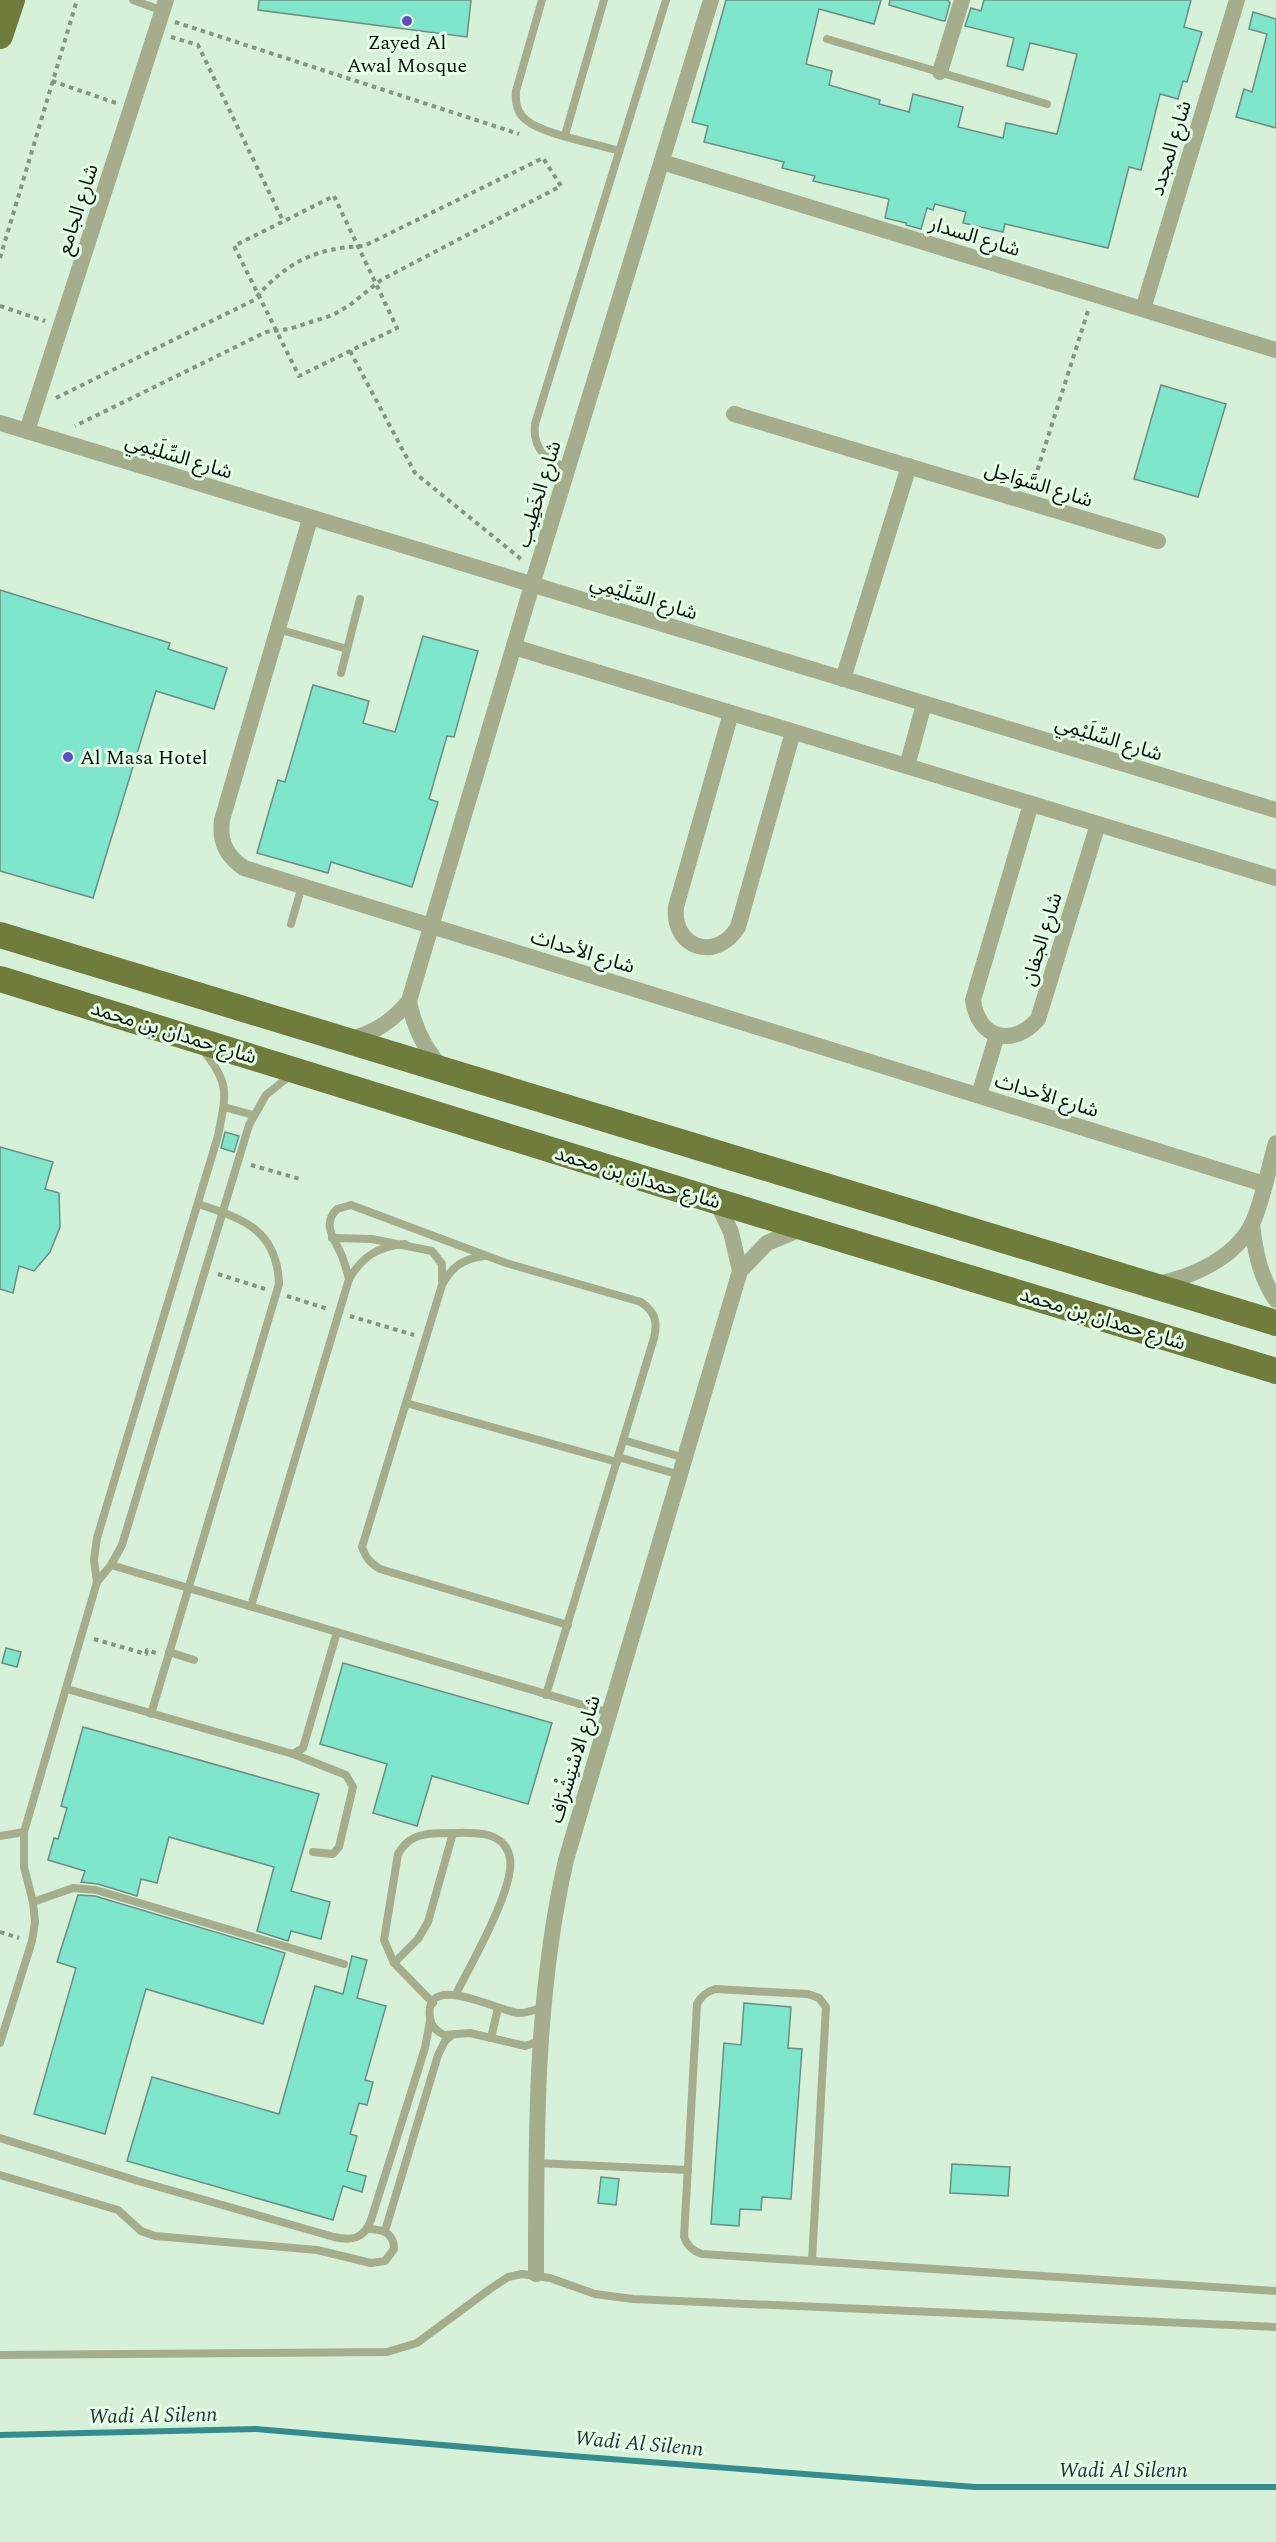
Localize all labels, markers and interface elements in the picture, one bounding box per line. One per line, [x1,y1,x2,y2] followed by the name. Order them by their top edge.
[400,14,414,28] marker: Zayed Al Awal Mosque
[347,28,467,81] place label: Zayed Al Awal Mosque
[1142,97,1200,200] street label: شارع المجدد
[49,160,107,258] street label: شارع الجامع
[925,209,1024,265] street label: شارع السدار
[121,426,236,487] street label: شارع السِّلَيْمِي
[509,437,569,551] street label: شارع الخَطِيب
[981,454,1096,516] street label: شارع السَّوَاحِل
[586,567,701,628] street label: شارع السِّلَيْمِي
[1051,708,1166,769] street label: شارع السِّلَيْمِي
[80,743,208,773] place label: Al Masa Hotel
[61,750,75,764] marker: Al Masa Hotel
[1014,889,1070,990] street label: شارع الجفان
[527,922,638,982] street label: شارع الأحداث
[87,993,260,1072] street label: شارع حمدان بن محمد
[991,1066,1102,1126] street label: شارع الأحداث
[551,1138,724,1217] street label: شارع حمدان بن محمد
[1016,1279,1189,1358] street label: شارع حمدان بن محمد
[541,1692,609,1827] street label: شارع الاسْتِشْرَاف
[88,2399,218,2433] water label: Wadi Al Silenn
[573,2422,705,2466] water label: Wadi Al Silenn
[1058,2455,1188,2487] water label: Wadi Al Silenn

